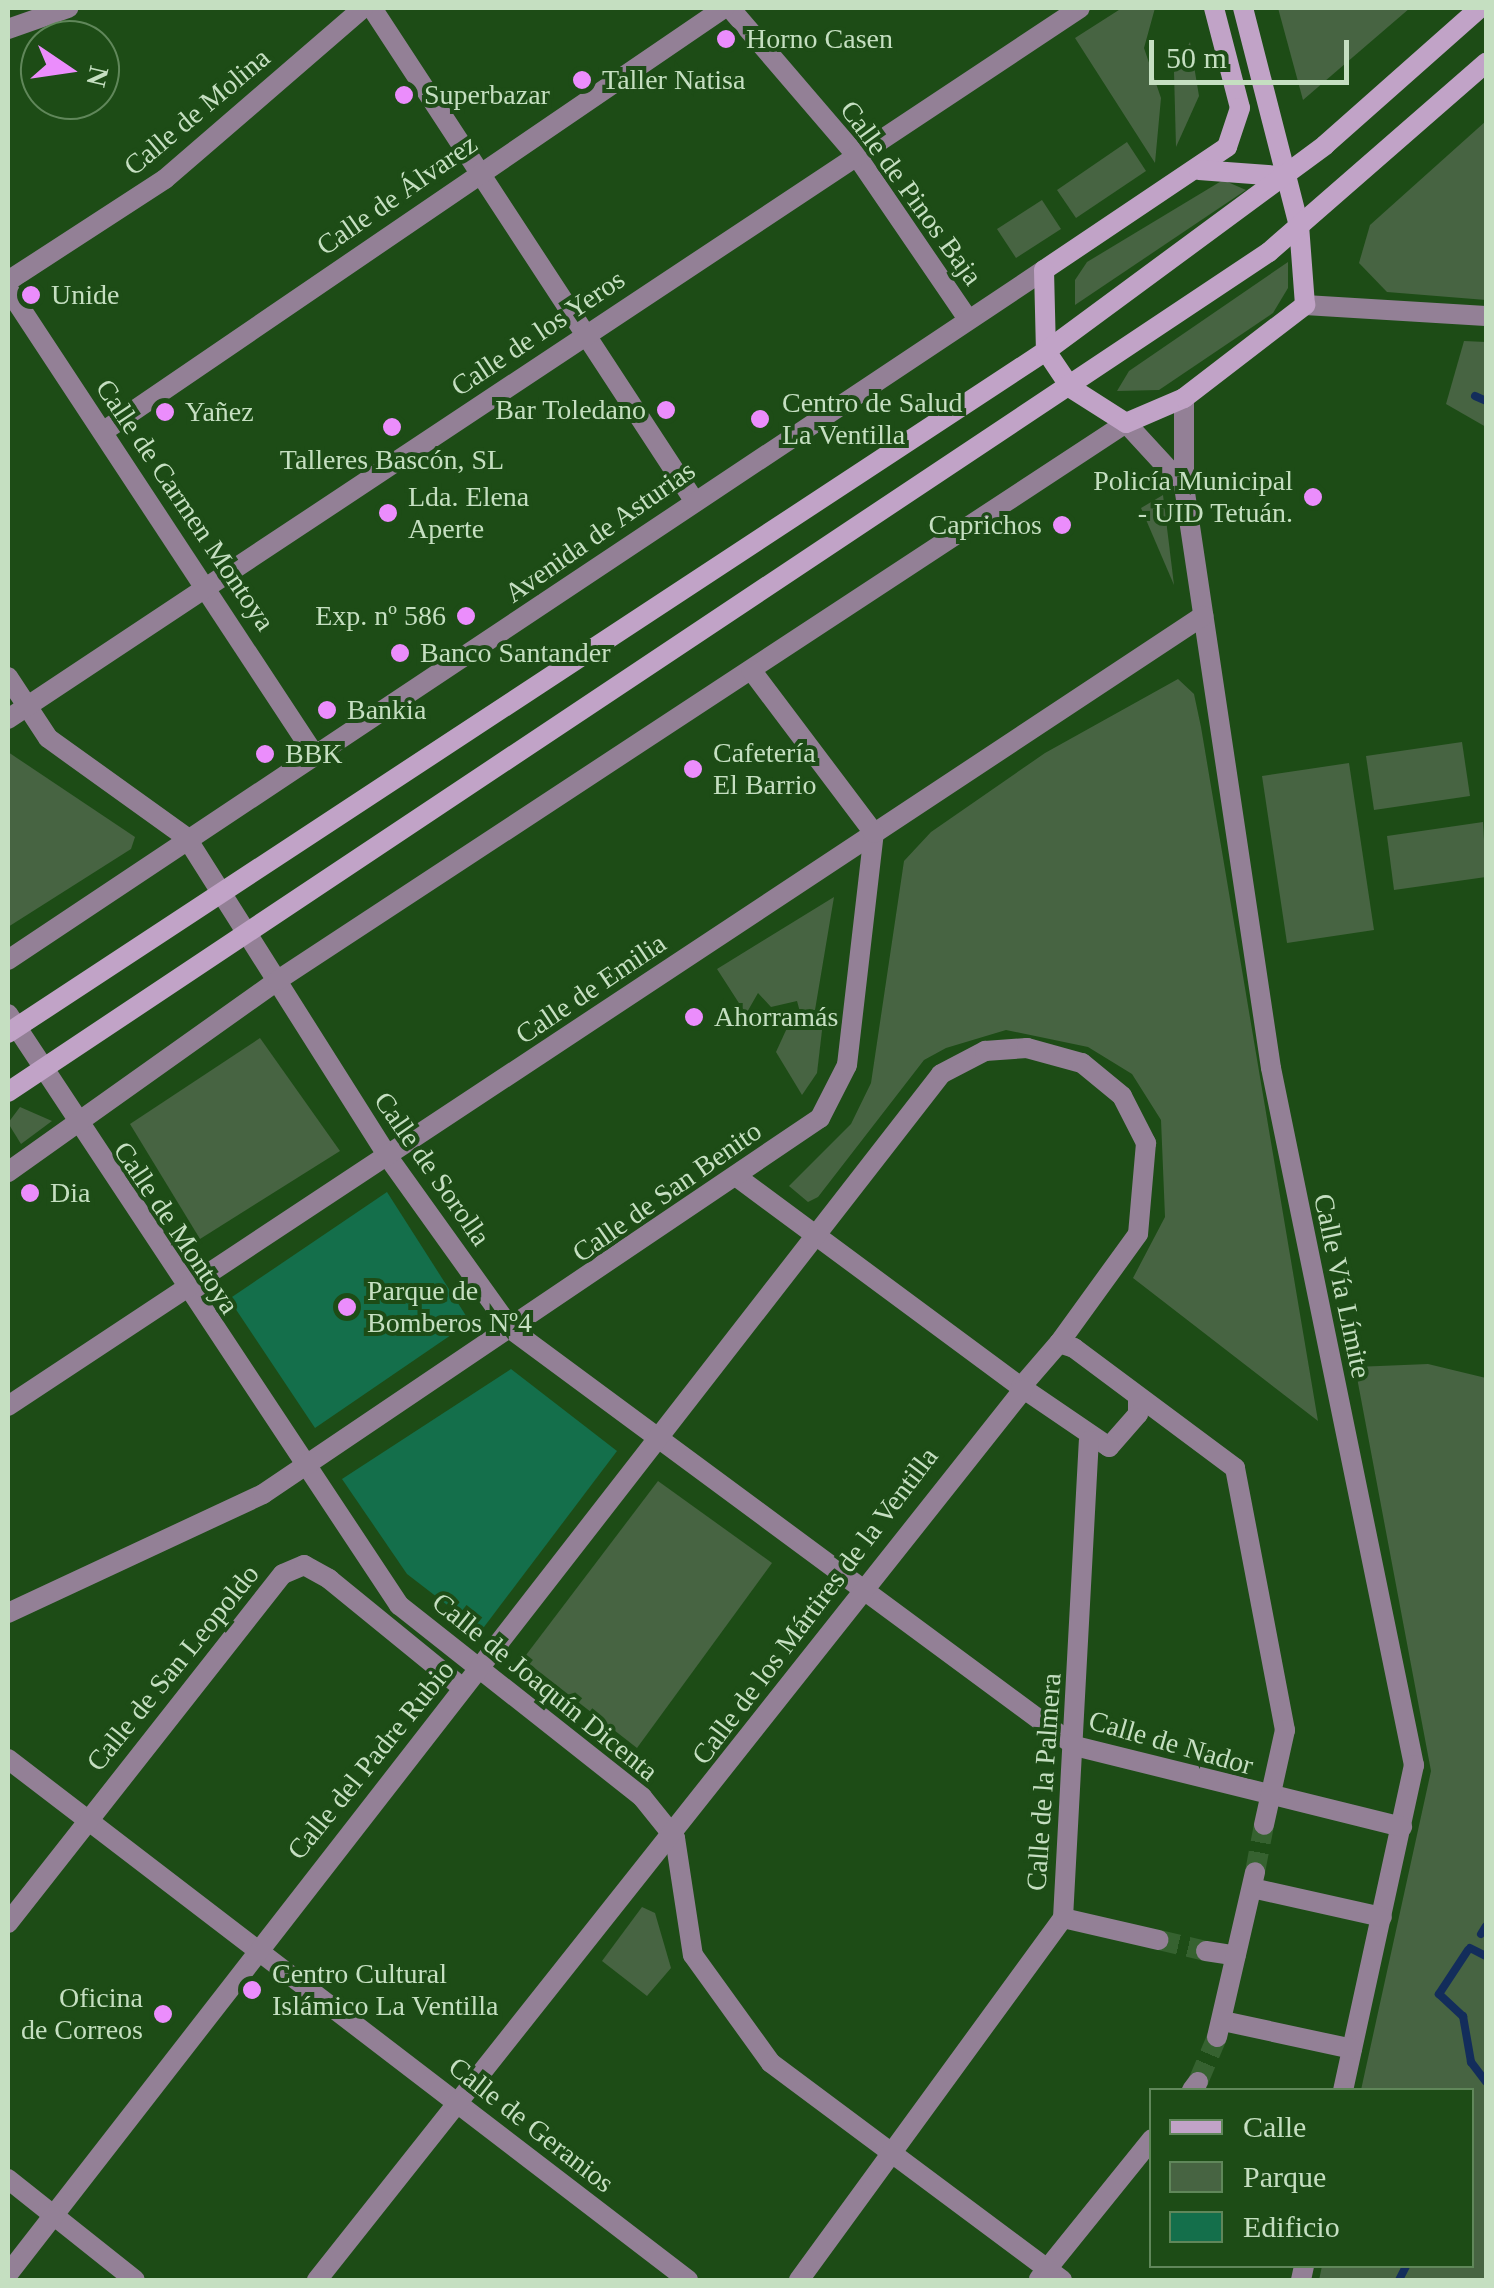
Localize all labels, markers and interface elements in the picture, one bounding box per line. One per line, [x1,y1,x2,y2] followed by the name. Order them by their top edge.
[20,20,120,120] north arrow
[1154,20,1354,82] scale bar
[746,22,893,56] place label: Horno Casen
[715,28,737,50] marker: Horno Casen
[117,41,277,183] street label: Calle de Molina
[1166,41,1227,74] text: 50 m
[80,63,115,90] text: N
[602,63,745,97] place label: Taller Natisa
[571,69,593,91] marker: Taller Natisa
[424,78,550,112] place label: Superbazar
[393,84,415,106] marker: Superbazar
[833,94,989,292] street label: Calle de Pinos Baja
[310,127,484,263] street label: Calle de Álvarez
[444,262,632,404] street label: Calle de los Yeros
[51,278,119,312] place label: Unide
[20,284,42,306] marker: Unide
[88,373,282,637] street label: Calle de Carmen Montoya
[782,386,962,452] place label: Centro de Salud La Ventilla
[495,393,646,427] place label: Bar Toledano
[185,395,254,429] place label: Yañez
[655,399,677,421] marker: Bar Toledano
[154,401,176,423] marker: Yañez
[747,406,773,432] marker: Centro de Salud La Ventilla
[381,416,403,438] marker: Talleres Bascón, SL
[280,443,504,477] place label: Talleres Bascón, SL
[498,453,702,611] street label: Avenida de Asturias
[1093,464,1293,530] place label: Policía Municipal - UID Tetuán.
[408,480,529,546] place label: Lda. Elena Aperte
[1302,486,1324,508] marker: Policía Municipal - UID Tetuán.
[377,502,399,524] marker: Lda. Elena Aperte
[928,508,1042,542] place label: Caprichos
[1051,514,1073,536] marker: Caprichos
[315,599,446,633] place label: Exp. nº 586
[455,605,477,627] marker: Exp. nº 586
[420,636,610,670] place label: Banco Santander
[389,642,411,664] marker: Banco Santander
[347,693,426,727] place label: Bankia
[316,699,338,721] marker: Bankia
[713,736,816,802] place label: Cafetería El Barrio
[285,737,343,771] place label: BBK
[254,743,276,765] marker: BBK
[682,758,704,780] marker: Cafetería El Barrio
[509,926,673,1052] street label: Calle de Emilia
[714,1000,838,1034] place label: Ahorramás
[683,1006,705,1028] marker: Ahorramás
[367,1085,497,1253] street label: Calle de Sorolla
[566,1114,768,1270] street label: Calle de San Benito
[106,1135,246,1321] street label: Calle de Montoya
[50,1176,90,1210] place label: Dia
[19,1182,41,1204] marker: Dia
[1306,1190,1378,1382] street label: Calle Vía Límite
[367,1274,532,1340] place label: Parque de Bomberos Nº4
[336,1296,358,1318] marker: Parque de Bomberos Nº4
[685,1441,945,1771] street label: Calle de los Mártires de la Ventilla
[79,1558,267,1778] street label: Calle de San Leopoldo
[425,1586,665,1788] street label: Calle de Joaquín Dicenta
[280,1654,462,1866] street label: Calle del Padre Rubio
[1020,1672,1068,1892] street label: Calle de la Palmera
[1085,1703,1257,1783] street label: Calle de Nador
[272,1957,499,2023] place label: Centro Cultural Islámico La Ventilla
[241,1979,263,2001] marker: Centro Cultural Islámico La Ventilla
[21,1981,143,2047] place label: Oficina de Correos
[152,2003,174,2025] marker: Oficina de Correos
[442,2050,620,2200] street label: Calle de Geranios
[1149,2088,1474,2268] legend
[1243,2110,1306,2143] text: Calle
[1243,2160,1326,2193] text: Parque
[1243,2210,1340,2243] text: Edificio

